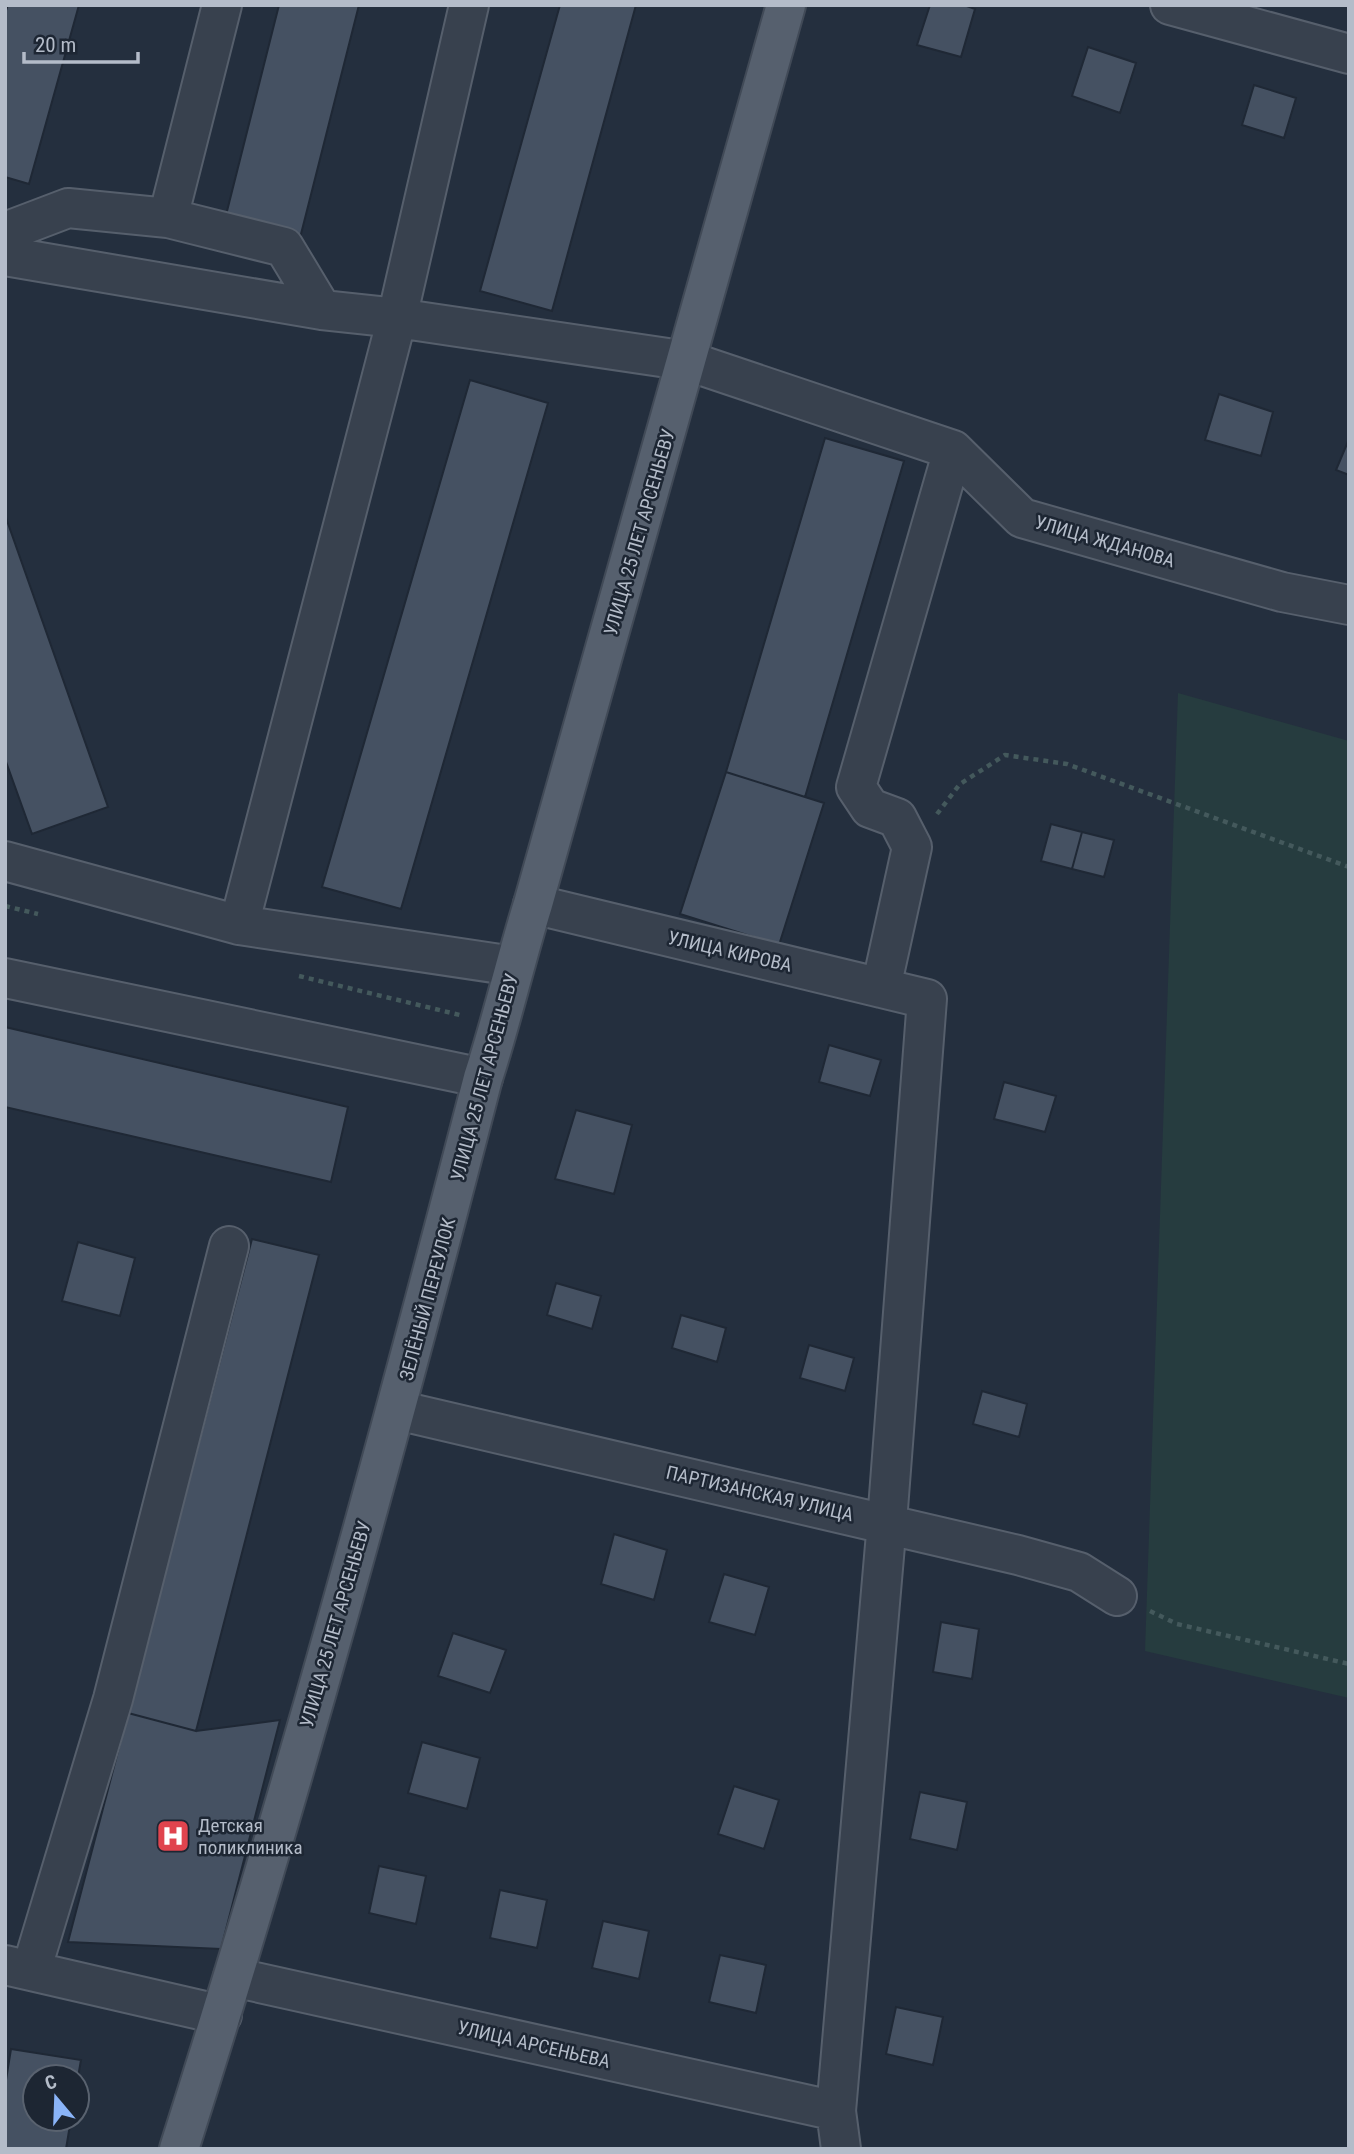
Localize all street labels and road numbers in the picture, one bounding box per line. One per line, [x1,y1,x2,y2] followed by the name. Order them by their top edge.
[599,426,680,638] street label: УЛИЦА 25 ЛЕТ АРСЕНЬЕВУ
[1032,511,1177,572] street label: УЛИЦА ЖДАНОВА
[666,926,794,977] street label: УЛИЦА КИРОВА
[446,971,523,1183] street label: УЛИЦА 25 ЛЕТ АРСЕНЬЕВУ
[395,1215,460,1383] street label: ЗЕЛЁНЫЙ ПЕРЕУЛОК
[664,1461,856,1526] street label: ПАРТИЗАНСКАЯ УЛИЦА
[295,1518,376,1730] street label: УЛИЦА 25 ЛЕТ АРСЕНЬЕВУ
[455,2016,612,2073] street label: УЛИЦА АРСЕНЬЕВА

